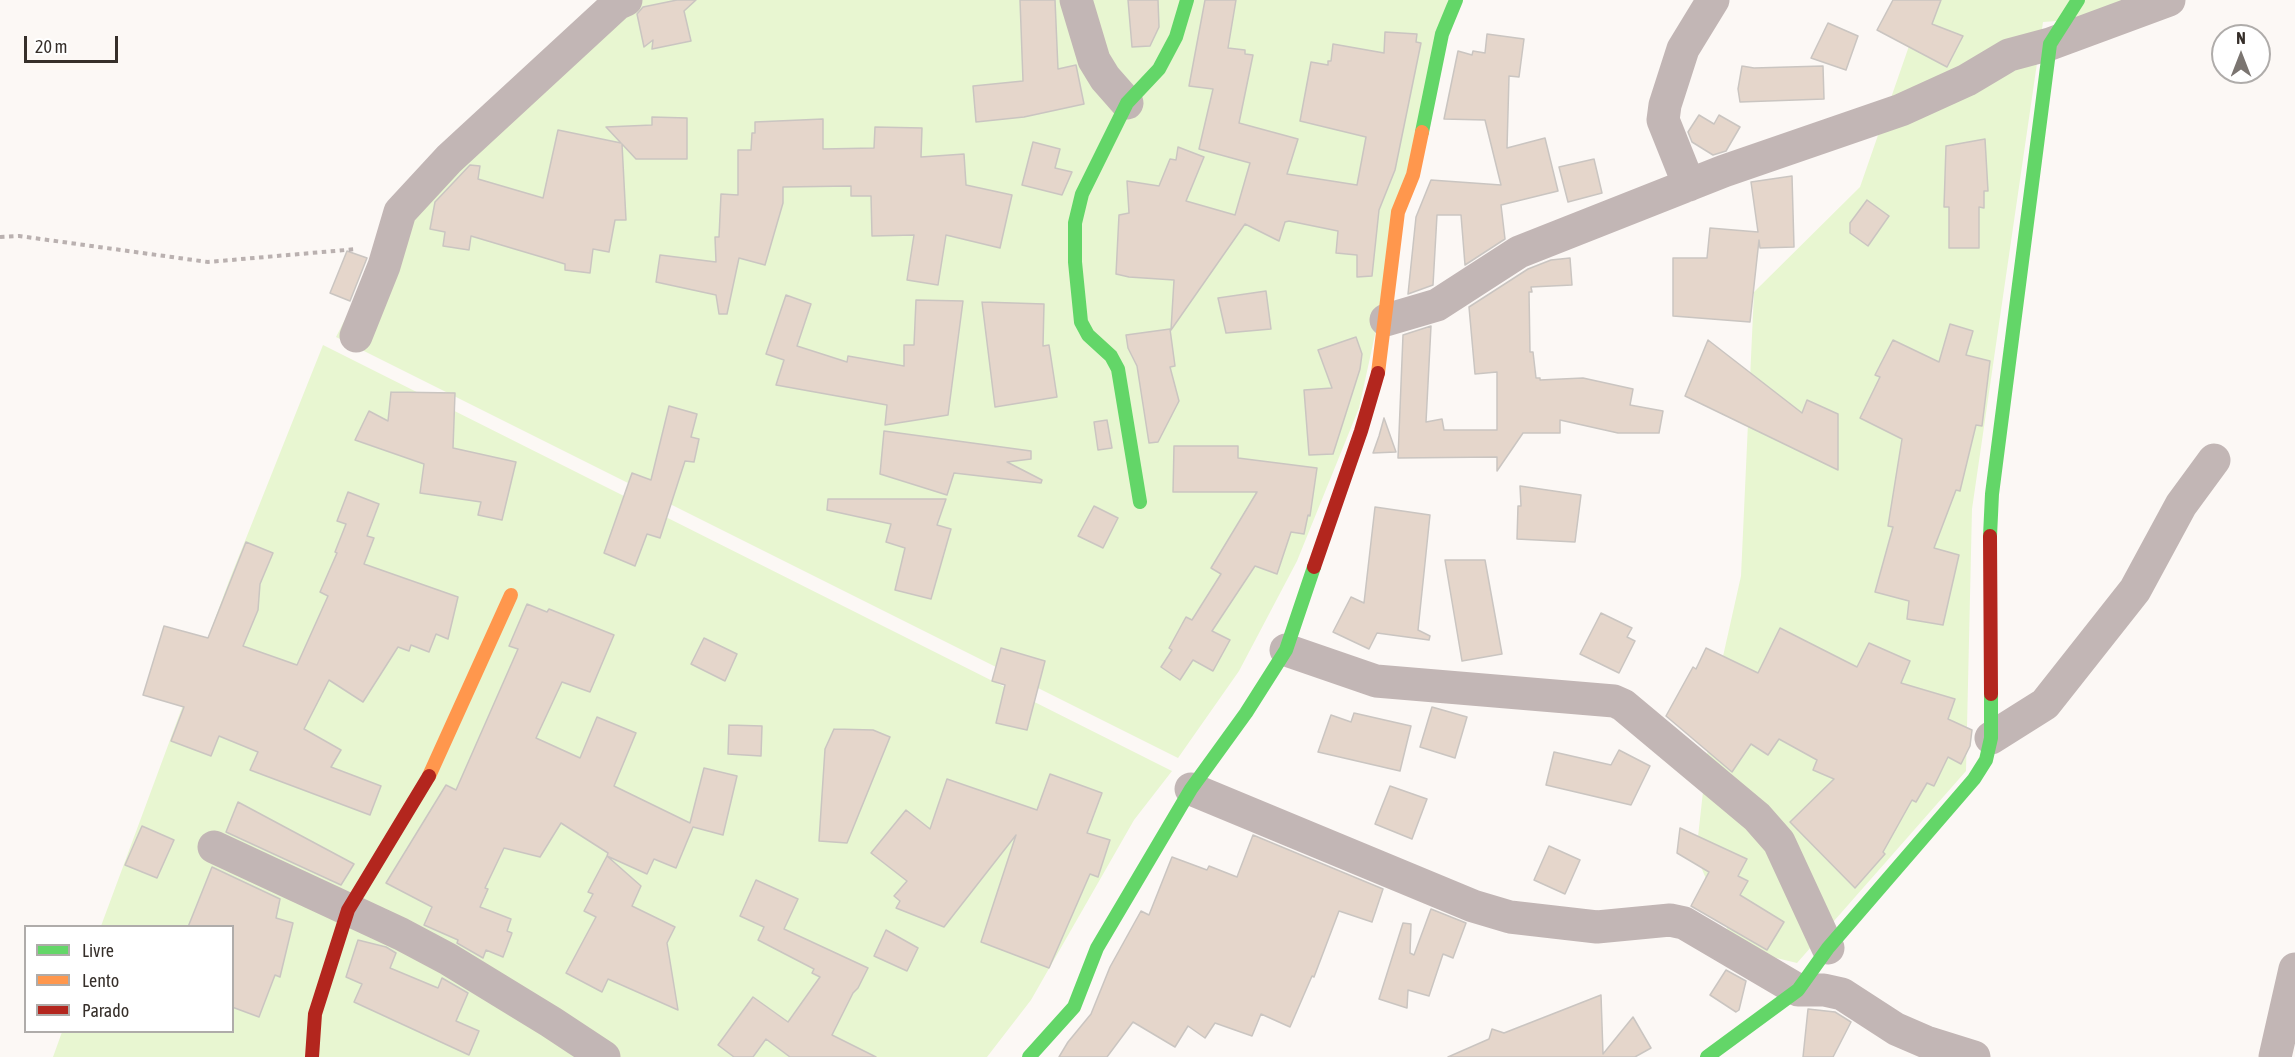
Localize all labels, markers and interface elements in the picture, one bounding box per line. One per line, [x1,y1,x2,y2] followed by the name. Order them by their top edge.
[27,24,122,62] scale bar
[2211,24,2271,84] north arrow
[2236,29,2246,47] text: N
[35,36,67,57] text: 20 m
[24,925,234,1033] legend
[82,940,114,961] text: Livre
[82,970,119,991] text: Lento
[82,1000,129,1021] text: Parado

